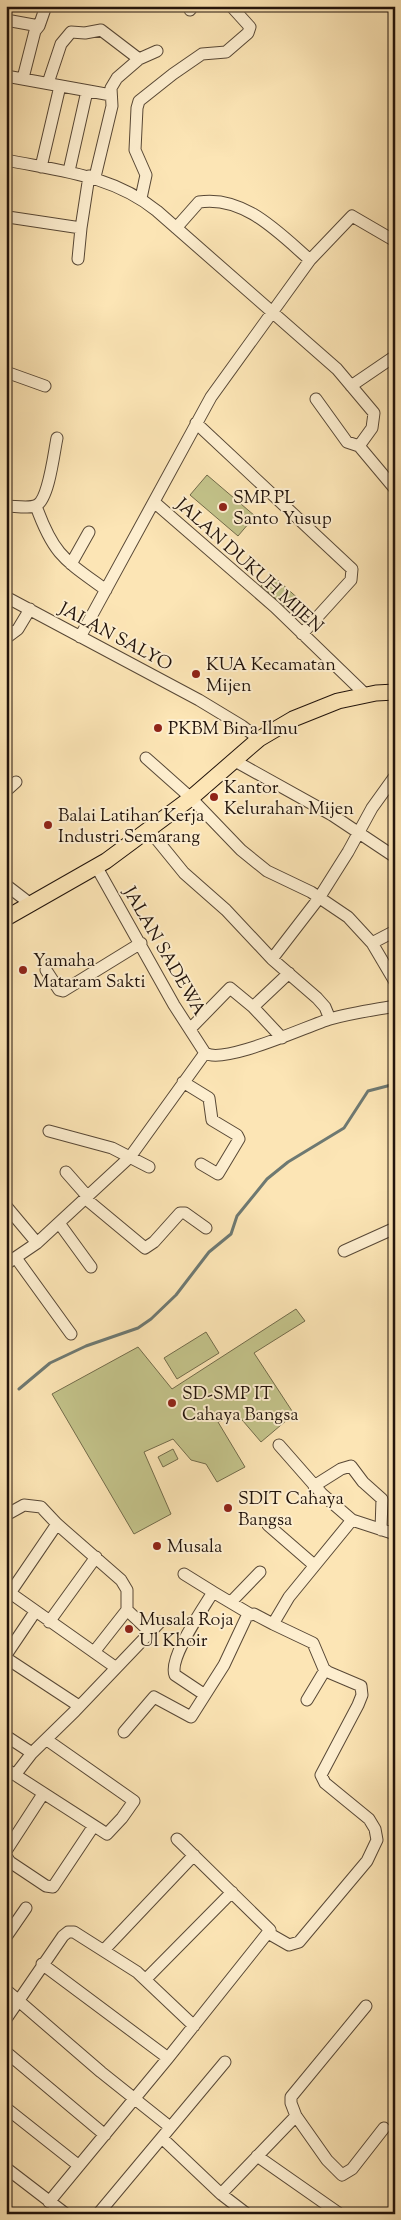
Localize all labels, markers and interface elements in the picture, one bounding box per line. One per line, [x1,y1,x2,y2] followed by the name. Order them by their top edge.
[233,486,332,533] place label: SMP PL Santo Yusup
[168,492,328,640] street label: JALAN DUKUH MIJEN
[217,501,229,513] marker: SMP PL Santo Yusup
[53,596,176,679] street label: JALAN SALYO
[206,653,336,700] place label: KUA Kecamatan Mijen
[190,668,202,680] marker: KUA Kecamatan Mijen
[168,717,298,743] place label: PKBM Bina Ilmu
[152,722,164,734] marker: PKBM Bina Ilmu
[224,776,354,823] place label: Kantor Kelurahan Mijen
[208,791,220,803] marker: Kantor Kelurahan Mijen
[58,804,204,851] place label: Balai Latihan Kerja Industri Semarang
[42,819,54,831] marker: Balai Latihan Kerja Industri Semarang
[115,882,211,1022] street label: JALAN SADEWA
[33,949,146,996] place label: Yamaha Mataram Sakti
[17,964,29,976] marker: Yamaha Mataram Sakti
[182,1382,299,1429] place label: SD-SMP IT Cahaya Bangsa
[166,1397,178,1409] marker: SD-SMP IT Cahaya Bangsa
[238,1487,344,1534] place label: SDIT Cahaya Bangsa
[222,1502,234,1514] marker: SDIT Cahaya Bangsa
[167,1535,222,1561] place label: Musala
[151,1540,163,1552] marker: Musala
[139,1608,234,1655] place label: Musala Roja Ul Khoir
[123,1623,135,1635] marker: Musala Roja Ul Khoir

